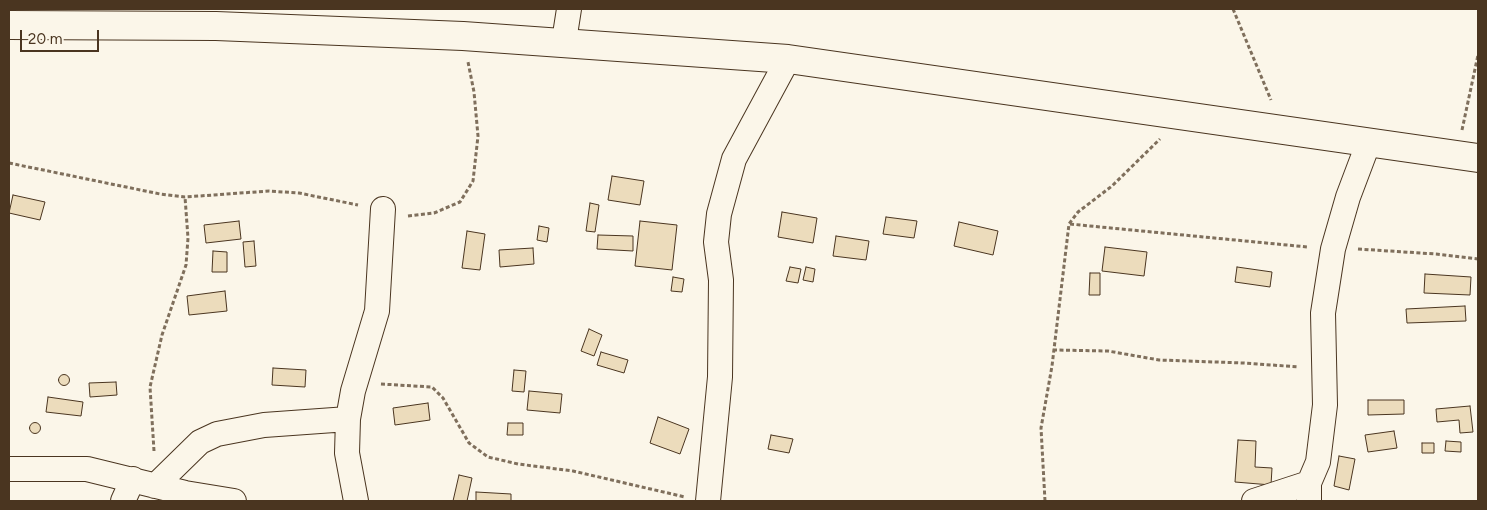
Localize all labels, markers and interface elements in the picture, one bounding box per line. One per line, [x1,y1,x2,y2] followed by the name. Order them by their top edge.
[22,20,101,52] scale bar
[28,30,62,48] text: 20 m

